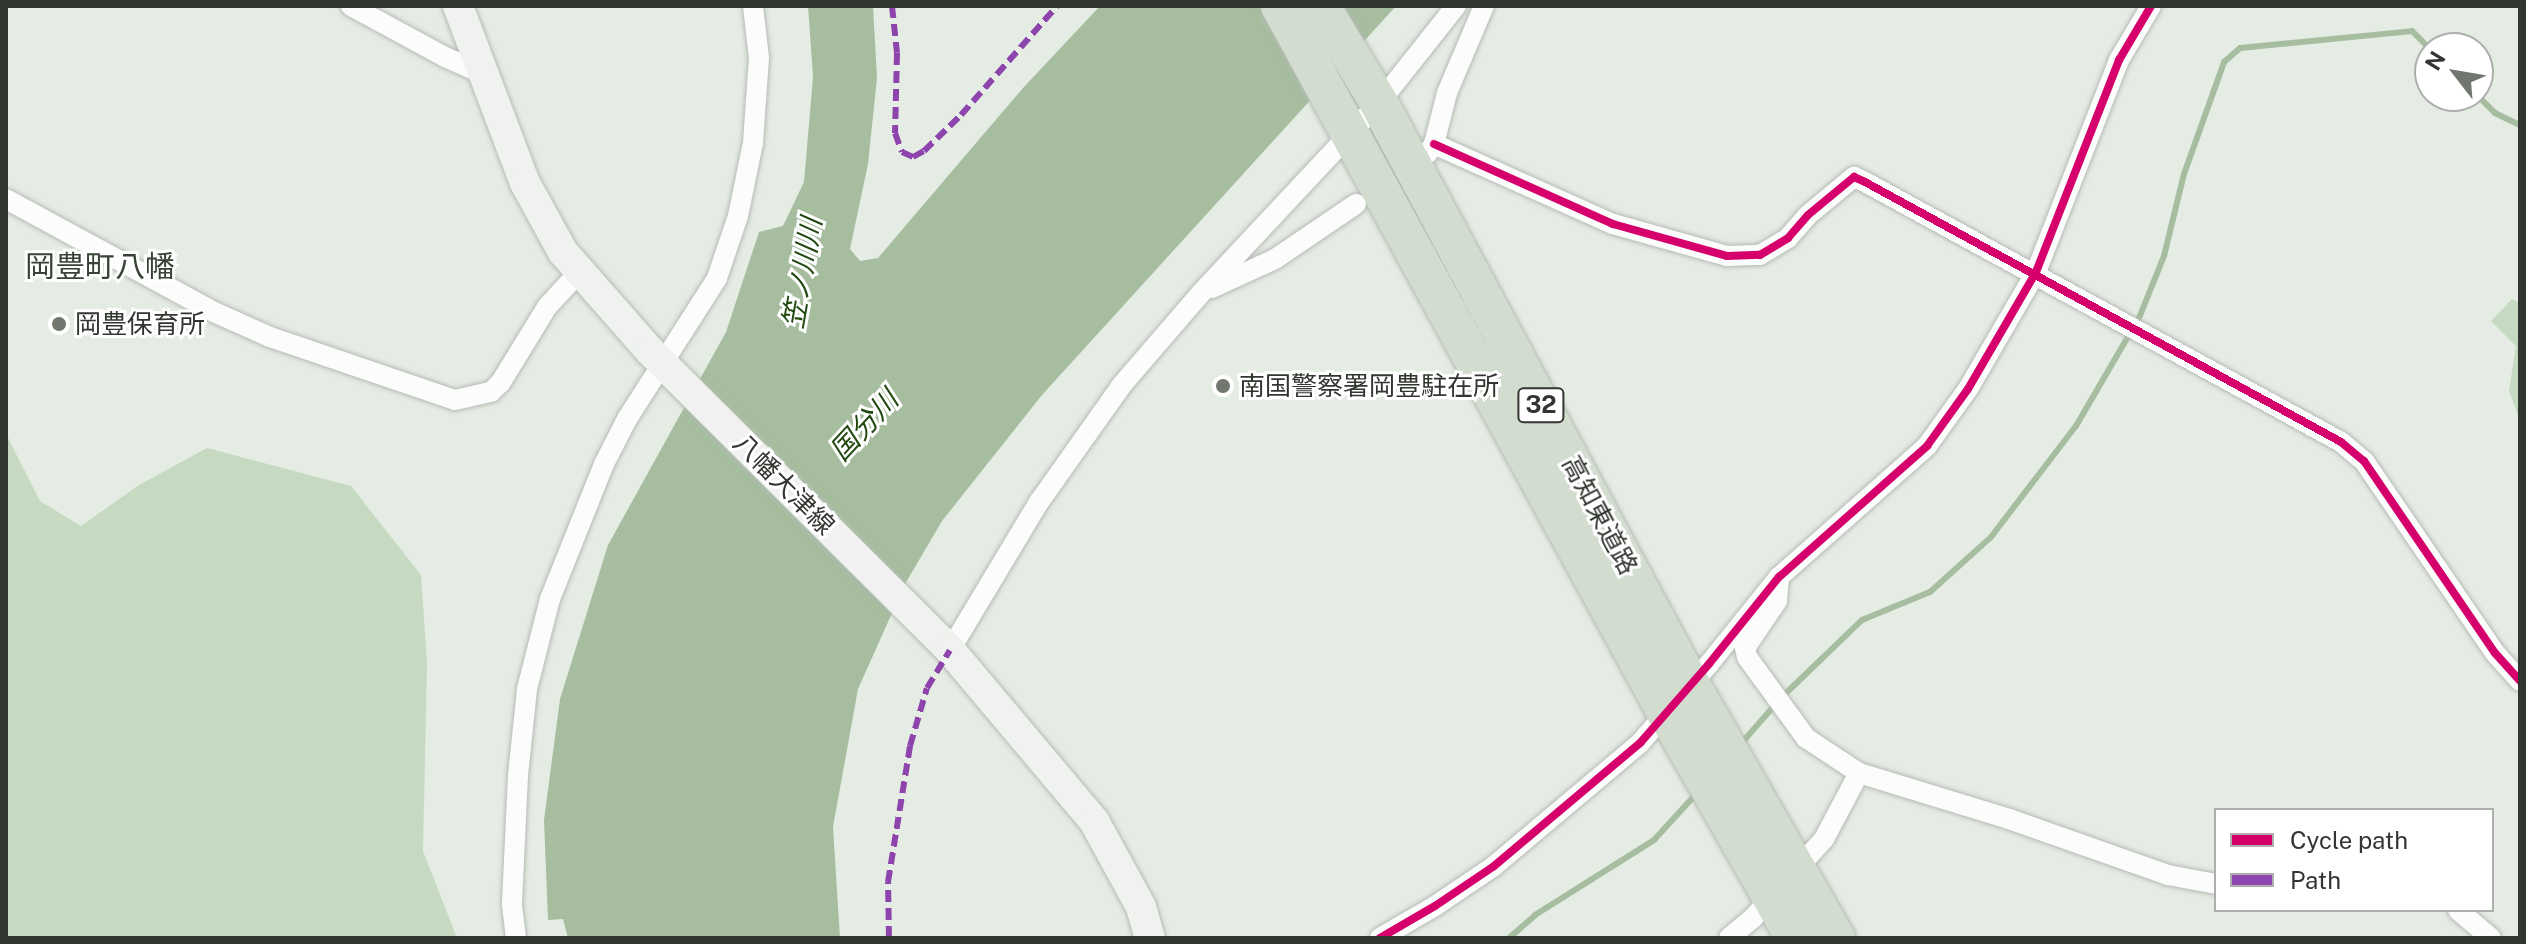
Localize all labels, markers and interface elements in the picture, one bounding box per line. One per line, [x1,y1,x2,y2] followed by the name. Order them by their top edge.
[2414,32,2494,112] north arrow
[2420,47,2451,75] text: N
[776,215,828,331] water label: 笠ノ川川
[25,248,175,284] district label: 岡豊町八幡
[75,308,205,340] place label: 岡豊保育所
[50,315,68,333] marker: 岡豊保育所
[1239,370,1499,402] place label: 南国警察署岡豊駐在所
[1214,377,1232,395] marker: 南国警察署岡豊駐在所
[823,383,905,467] water label: 国分川
[1517,385,1565,425] road number: 32
[727,427,841,541] street label: 八幡大津線
[1556,450,1644,580] street label: 高知東道路
[2214,808,2494,912] legend
[2290,826,2408,854] text: Cycle path
[2290,866,2341,894] text: Path

